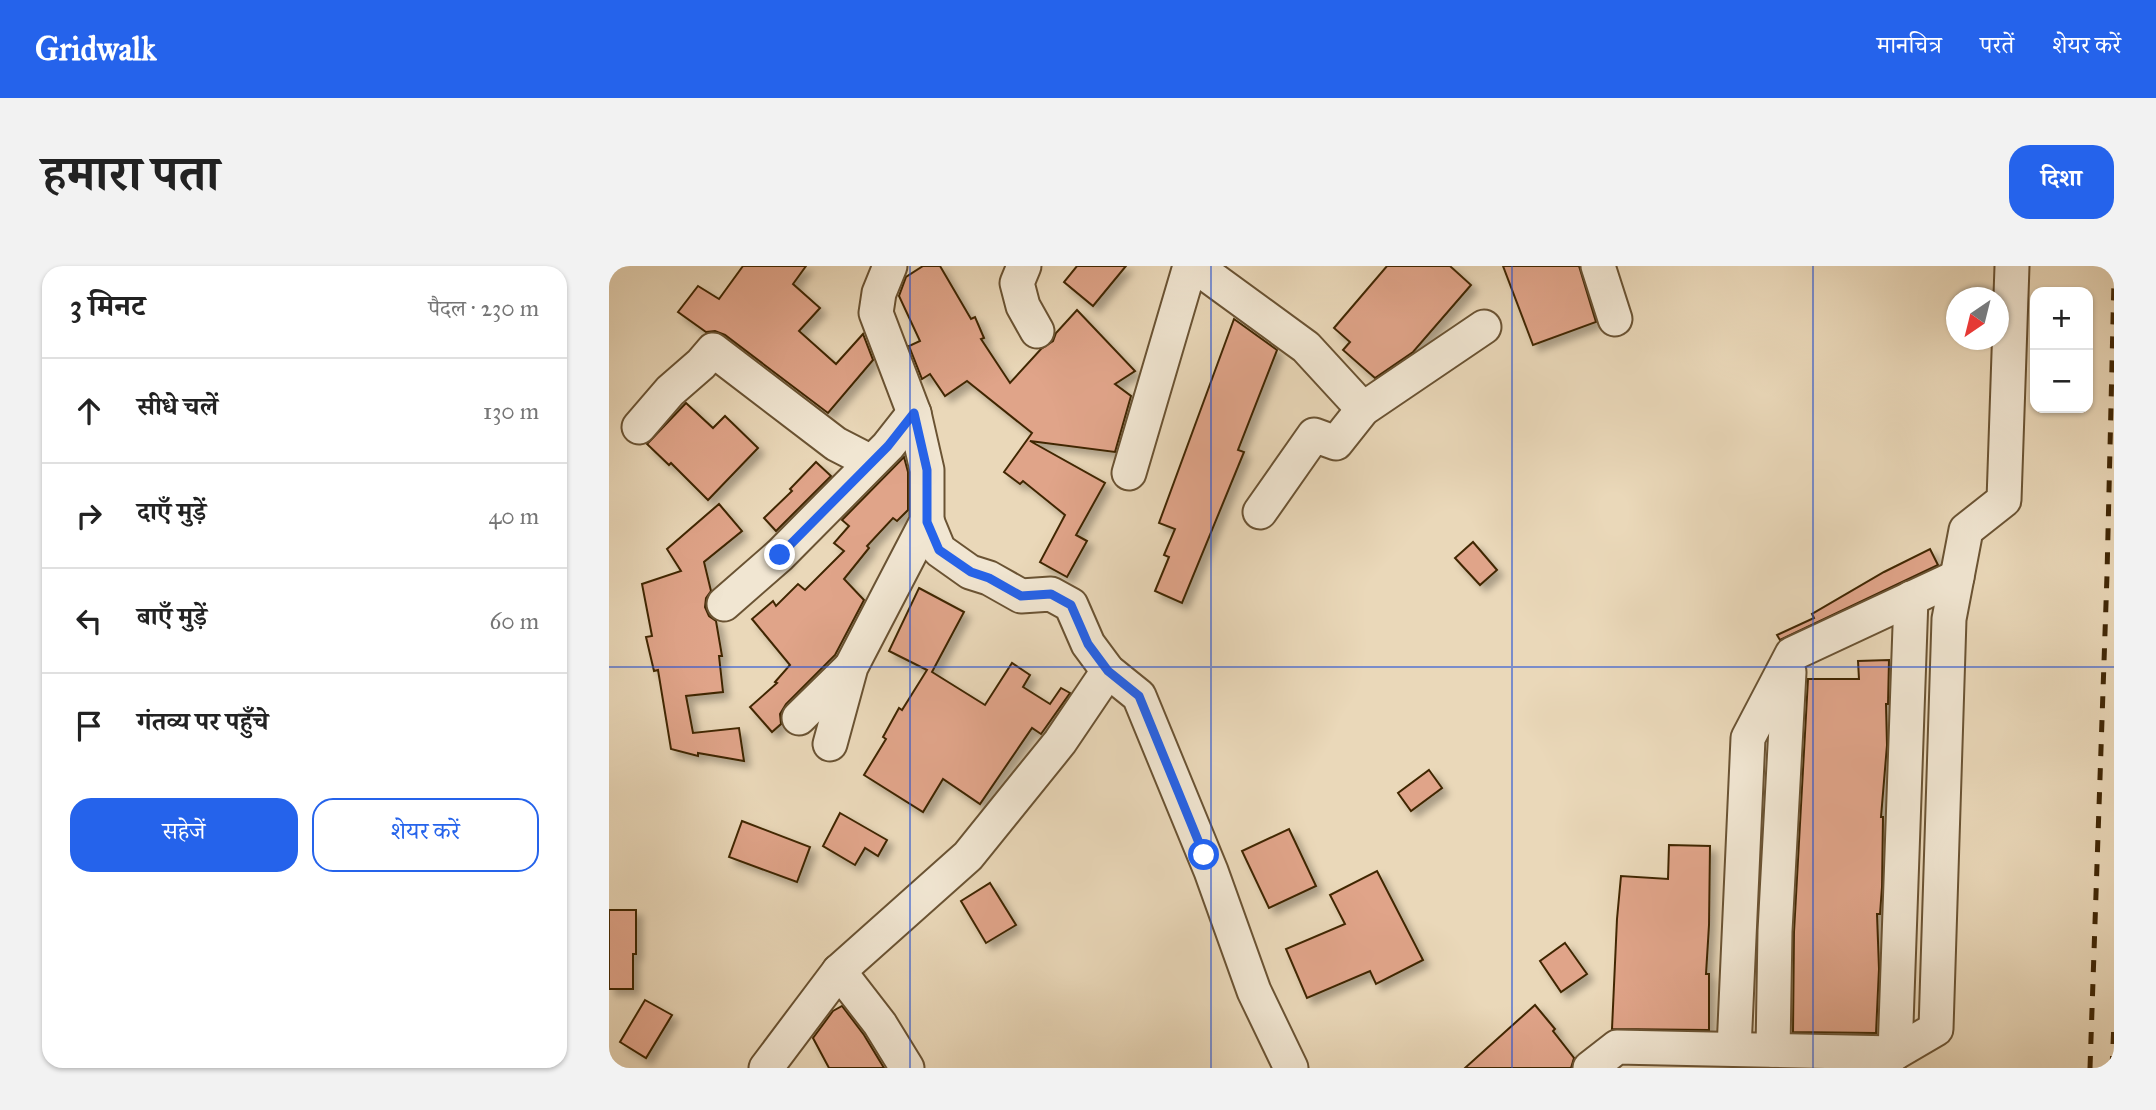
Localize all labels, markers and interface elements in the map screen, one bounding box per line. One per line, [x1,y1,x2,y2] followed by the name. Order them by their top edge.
[35,29,157,69] text: Gridwalk
[1877,30,1942,60] text: मानचित्र
[1980,30,2014,60] text: परतें
[2052,30,2121,60] text: शेयर करें
[42,144,219,203] text: हमारा पता
[2009,145,2114,219] button: दिशा
[1946,287,2009,350] north arrow
[2030,287,2093,413] map controls
[2030,287,2093,350] button: +
[70,288,145,324] text: 3 मिनट
[428,294,539,322] text: पैदल · 230 m
[2030,350,2093,413] button: −
[137,390,218,422] text: सीधे चलें
[70,392,108,430] icon: ahead
[483,397,539,425] text: 130 m
[137,495,206,527] text: दाएँ मुड़ें
[70,497,108,535] icon: right
[489,502,539,530] text: 40 m
[764,539,795,570] route end
[137,600,207,632] text: बाएँ मुड़ें
[70,602,108,640] icon: left
[490,607,539,635] text: 60 m
[137,705,268,737] text: गंतव्य पर पहुँचे
[70,707,108,745] icon: arrive
[70,798,298,872] button: सहेजें
[312,798,539,872] button: शेयर करें
[1188,839,1219,870] route start

